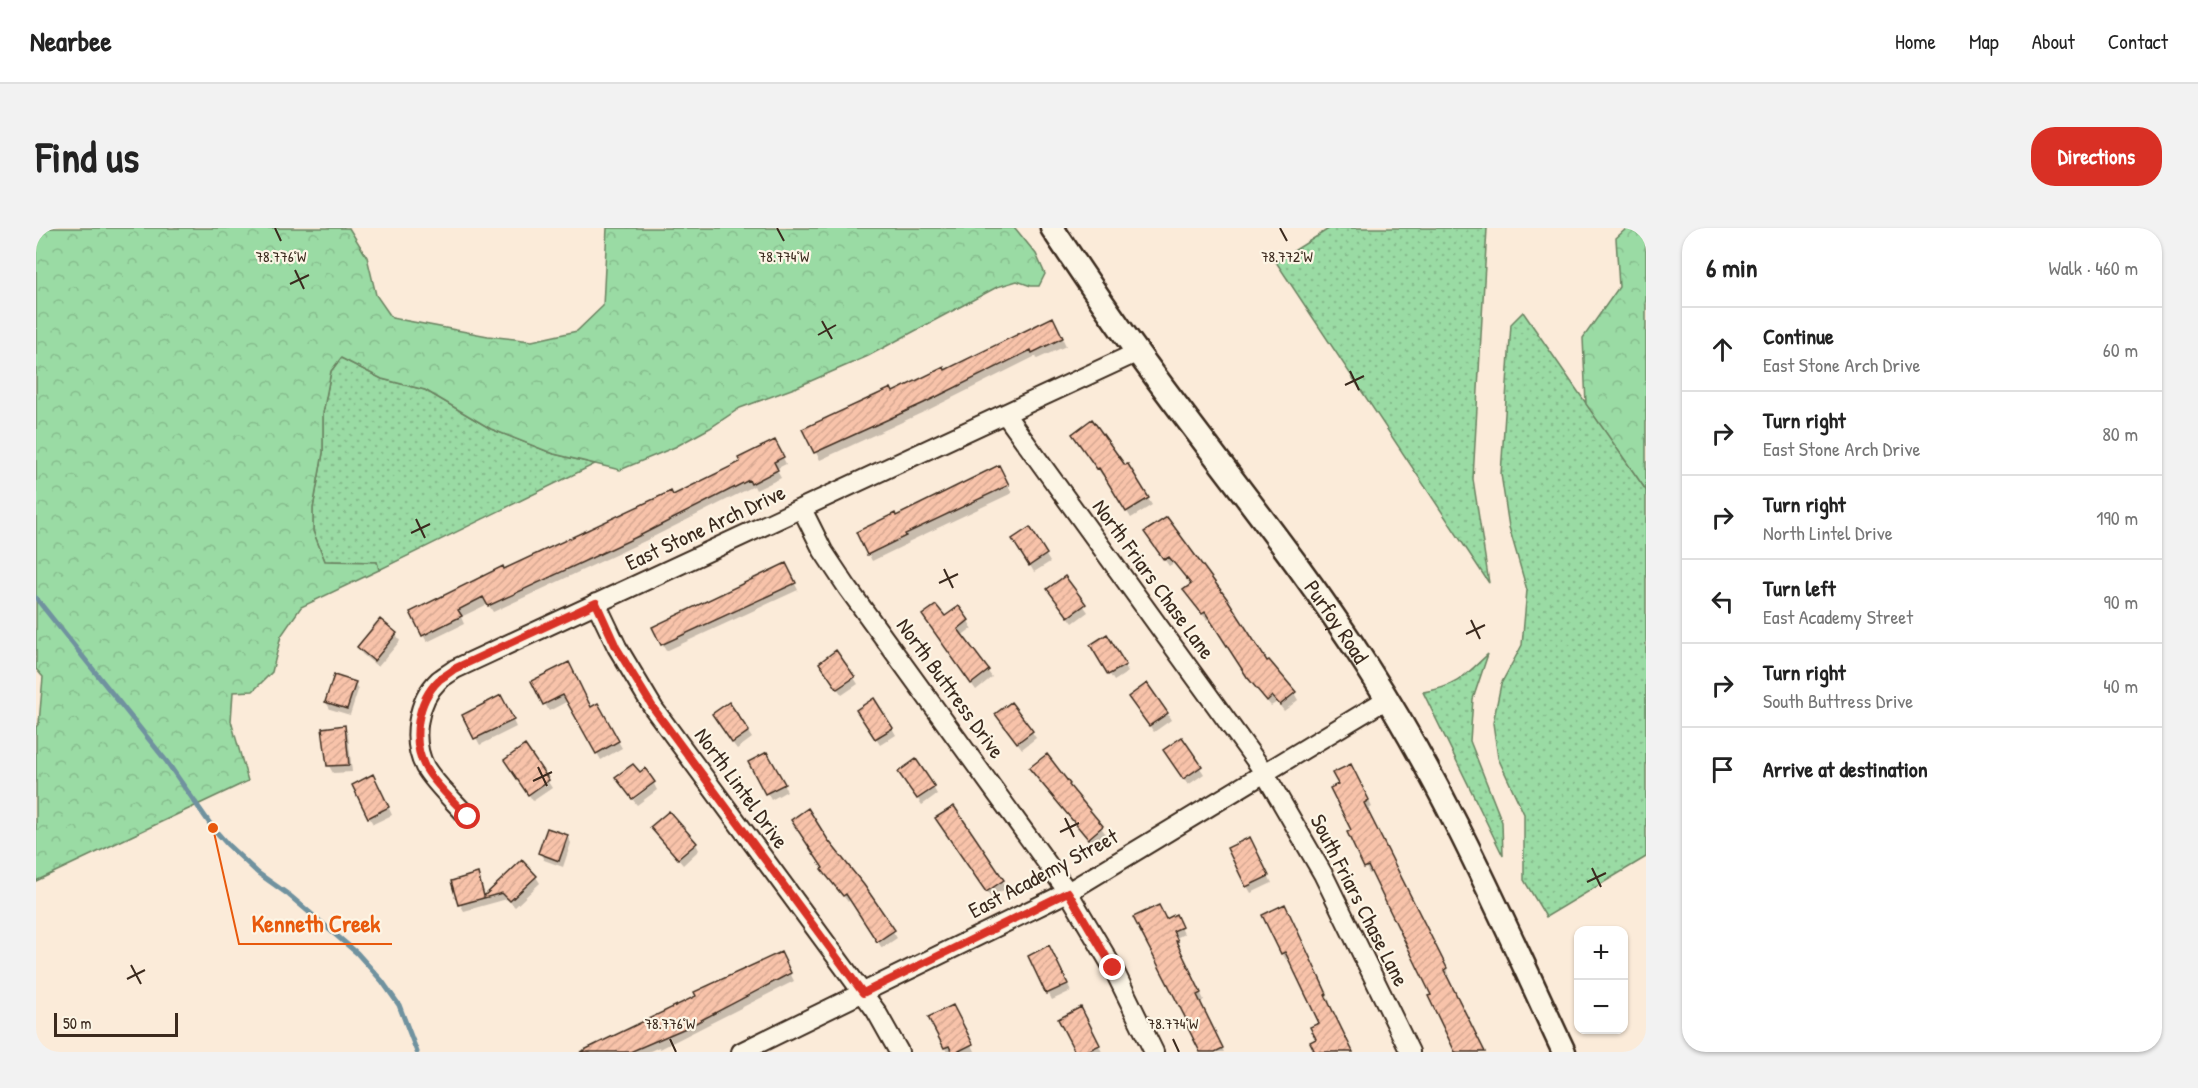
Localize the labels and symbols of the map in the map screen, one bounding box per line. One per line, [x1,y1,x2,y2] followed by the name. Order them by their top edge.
[256,246,307,267] text: 78.776°W
[759,246,810,267] text: 78.774°W
[1261,246,1314,267] text: 78.772°W
[620,477,790,577] street label: East Stone Arch Drive
[1086,493,1222,665] street label: North Friars Chase Lane
[1298,574,1376,670] street label: Purfoy Road
[890,612,1012,764] street label: North Buttress Drive
[688,721,796,855] street label: North Lintel Drive
[454,803,480,829] route start
[1304,809,1417,992] street label: South Friars Chase Lane
[963,821,1123,925] street label: East Academy Street
[239,902,392,944] callout: Kenneth Creek
[252,907,380,939] text: Kenneth Creek
[1099,954,1125,980] route end
[54,1010,178,1038] scale bar
[645,1013,696,1034] text: 78.776°W
[1148,1013,1199,1034] text: 78.774°W

